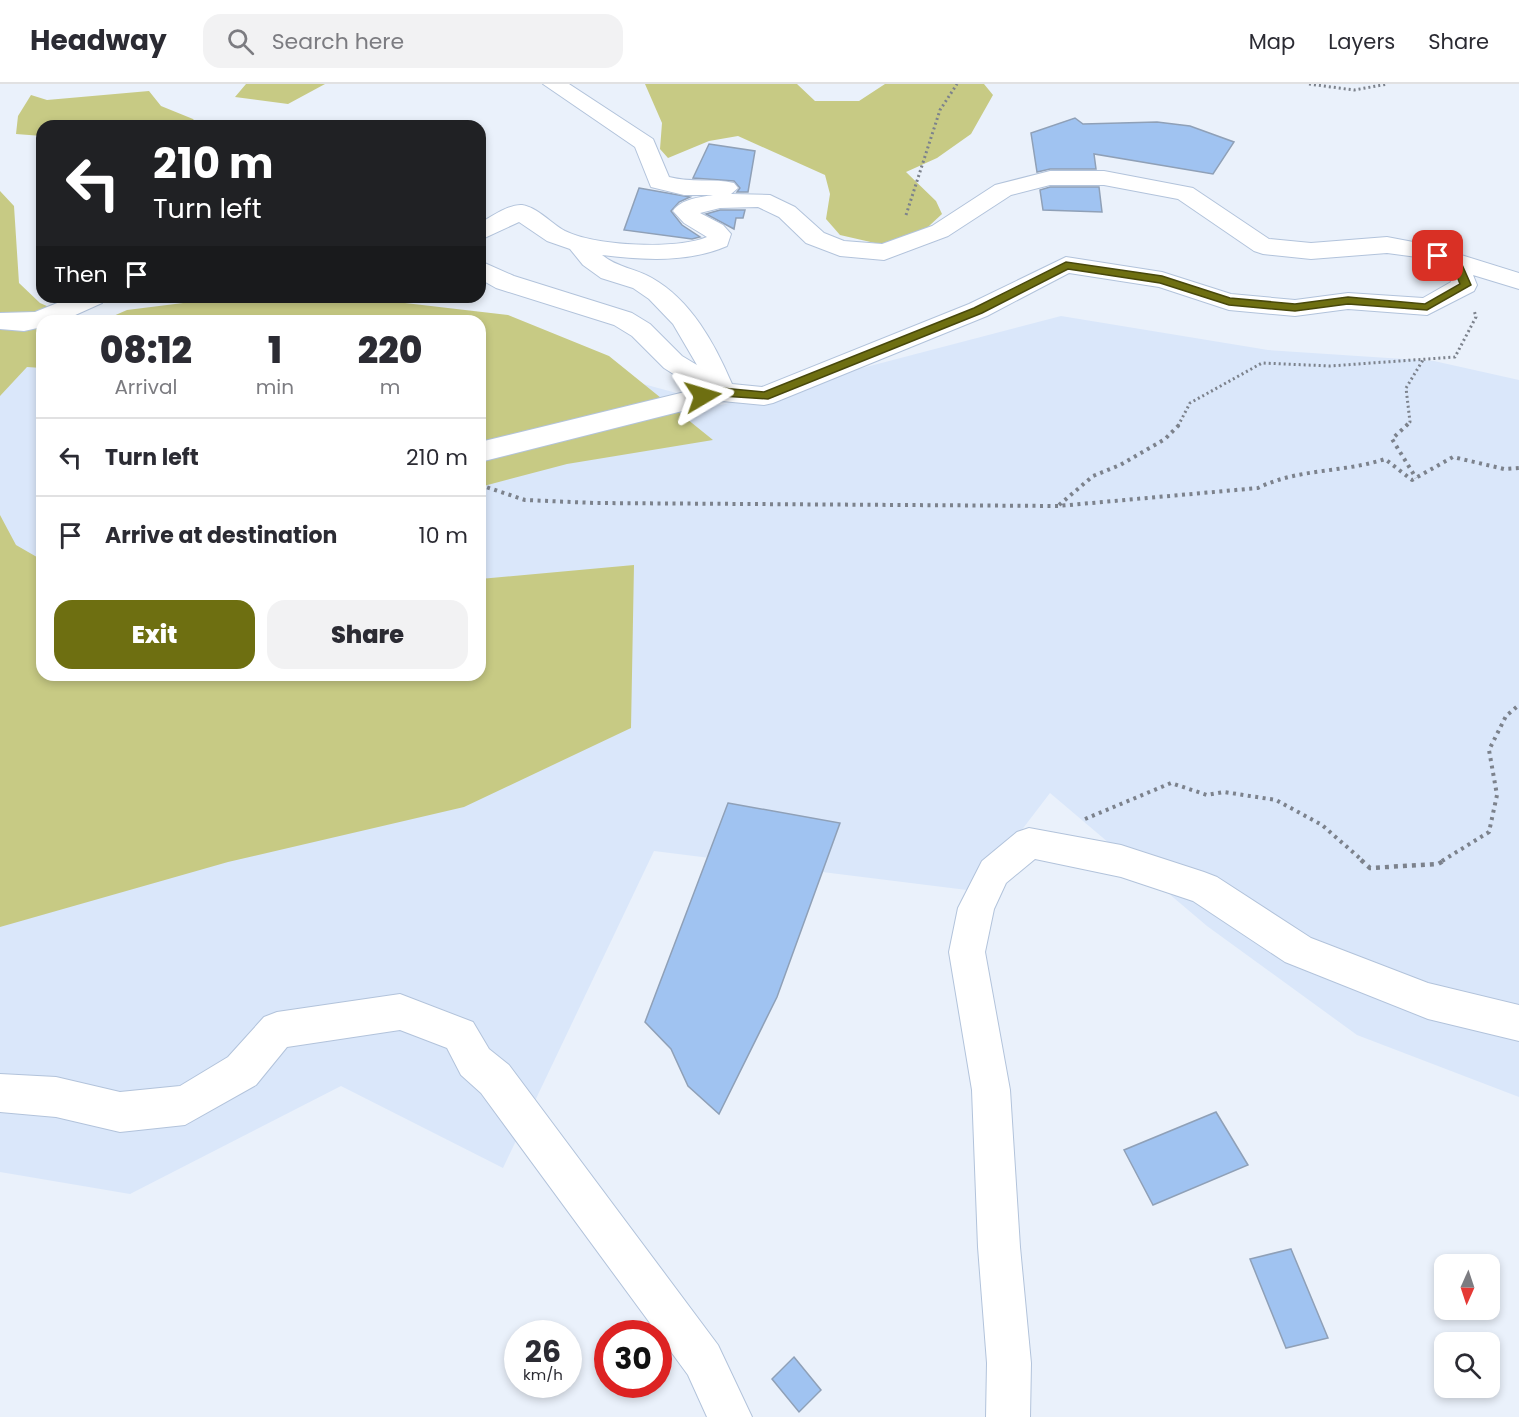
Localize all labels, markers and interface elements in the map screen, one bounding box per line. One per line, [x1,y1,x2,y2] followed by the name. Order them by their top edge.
[203,14,623,68] search box
[30,21,167,60] text: Headway
[224,25,257,58] icon: search
[272,26,404,57] text: Search here
[1249,27,1295,56] text: Map
[1328,27,1395,56] text: Layers
[1428,27,1489,56] text: Share
[153,134,274,193] text: 210 m
[54,144,132,222] icon: left
[153,190,262,227] text: Turn left
[1412,230,1463,281] pin
[1421,239,1454,272] icon: arrive
[120,258,153,291] icon: arrive
[54,259,108,290] text: Then
[100,325,192,376] text: 08:12
[268,325,282,376] text: 1
[358,325,422,376] text: 220
[671,364,735,428] position arrow
[114,373,177,401] text: Arrival
[256,373,294,401] text: min
[380,373,400,401] text: m
[54,441,87,474] icon: left
[105,442,199,473] text: Turn left
[406,442,468,473] text: 210 m
[54,519,87,552] icon: arrive
[105,520,337,551] text: Arrive at destination
[419,520,468,551] text: 10 m
[54,600,255,669] button: Exit
[267,600,468,669] button: Share
[1434,1254,1500,1320] north arrow
[1434,1254,1500,1398] map controls
[594,1320,672,1398] speed limit sign: 30
[525,1330,561,1373] text: 26
[1434,1332,1500,1398] button: search
[523,1364,563,1385] text: km/h

